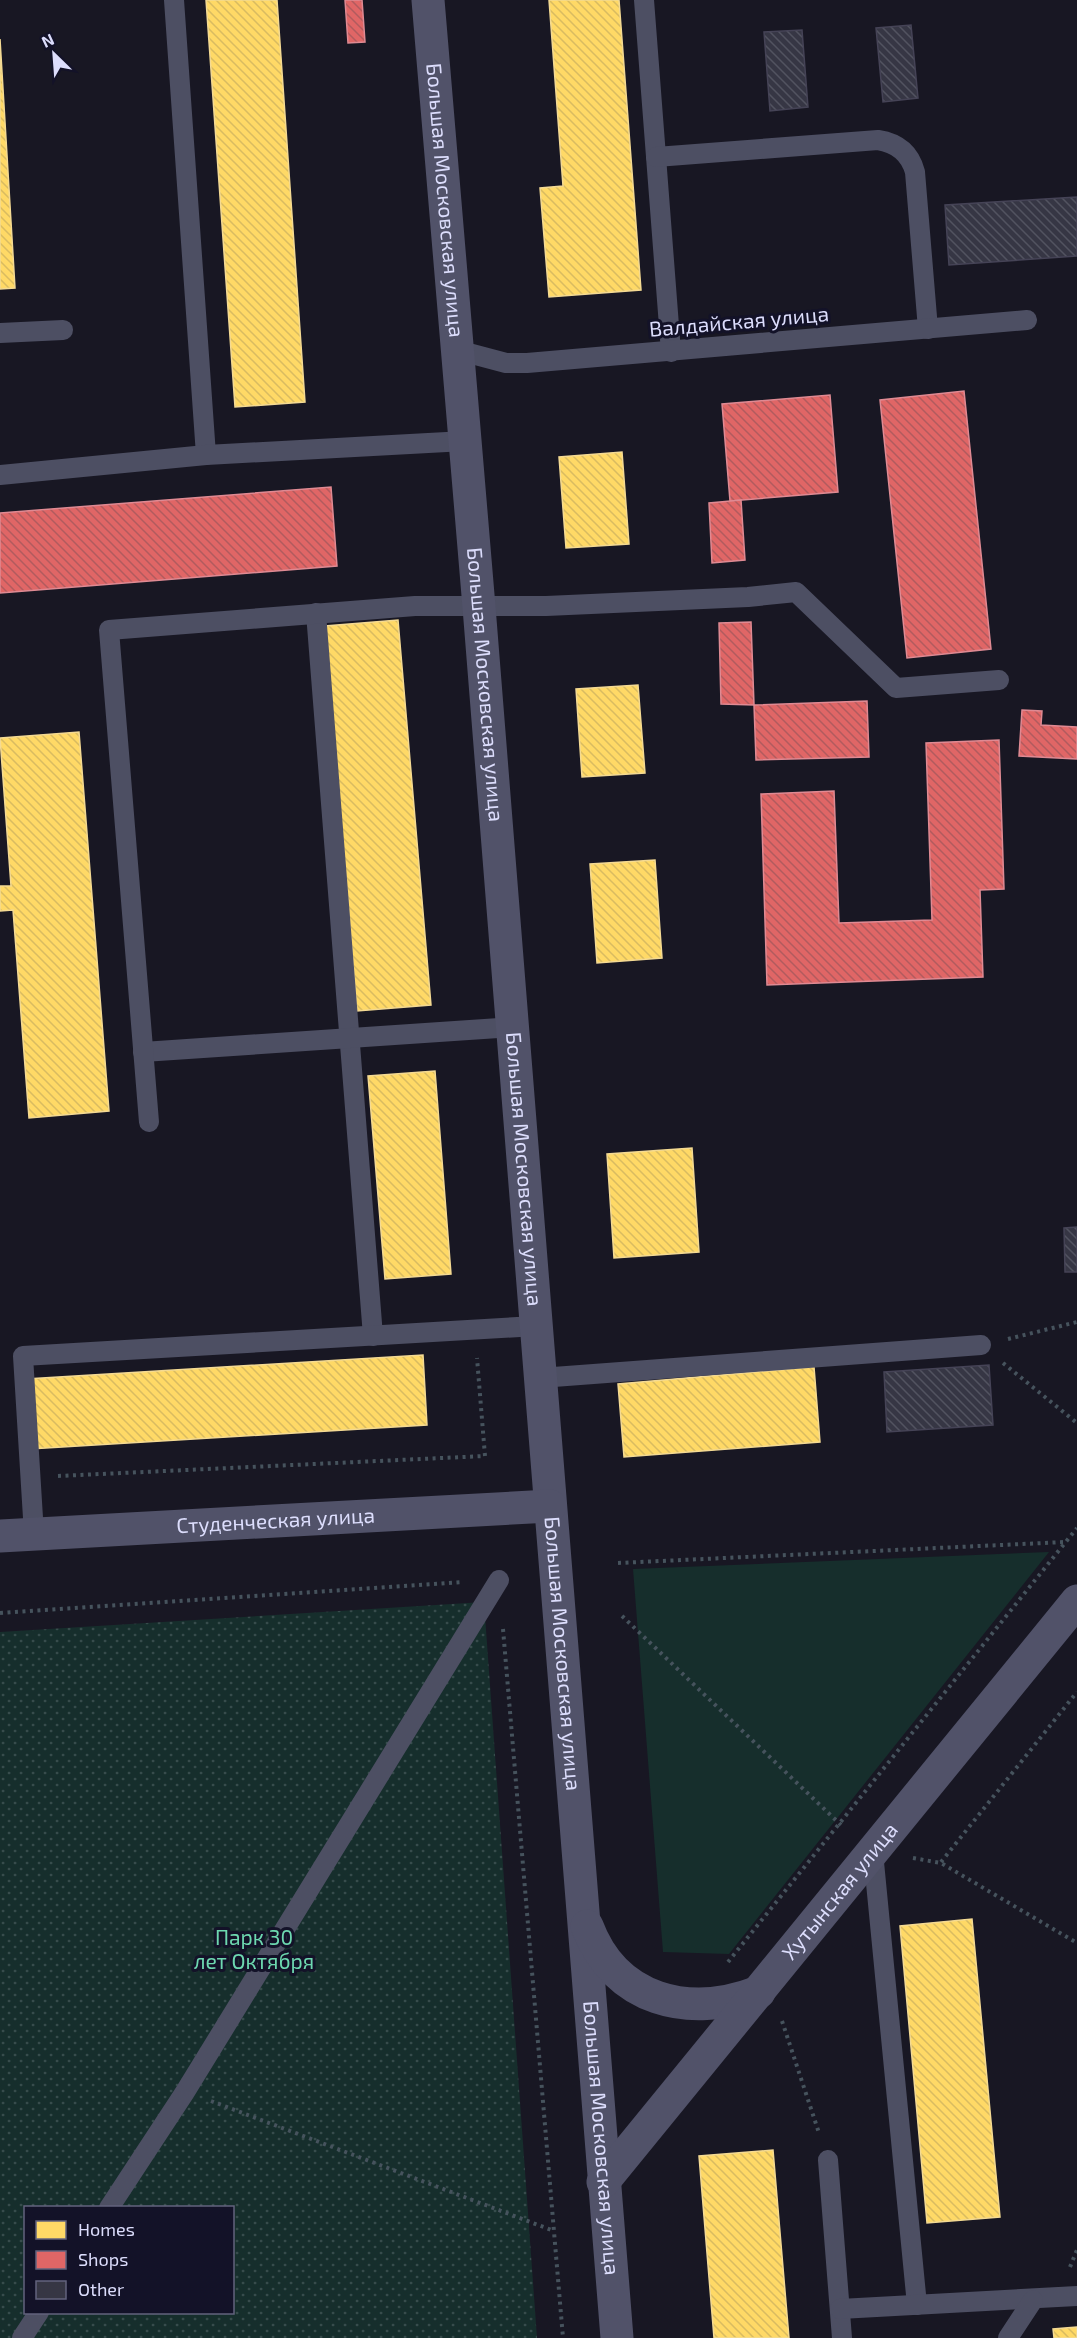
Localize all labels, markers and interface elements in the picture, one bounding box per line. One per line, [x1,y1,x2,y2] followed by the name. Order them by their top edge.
[24,24,84,84] north arrow
[38,29,57,51] text: N
[422,62,470,338] street label: Большая Московская улица
[648,300,830,342] street label: Валдайская улица
[463,546,510,823] street label: Большая Московская улица
[502,1031,549,1307] street label: Большая Московская улица
[175,1502,376,1537] street label: Студенческая улица
[541,1515,587,1792] street label: Большая Московская улица
[776,1817,902,1964] street label: Хутынская улица
[194,1924,314,1973] park label: Парк 30 лет Октября
[579,2000,626,2276] street label: Большая Московская улица
[24,2206,234,2314] legend
[78,2218,135,2240] text: Homes
[78,2248,128,2270] text: Shops
[78,2278,124,2300] text: Other

